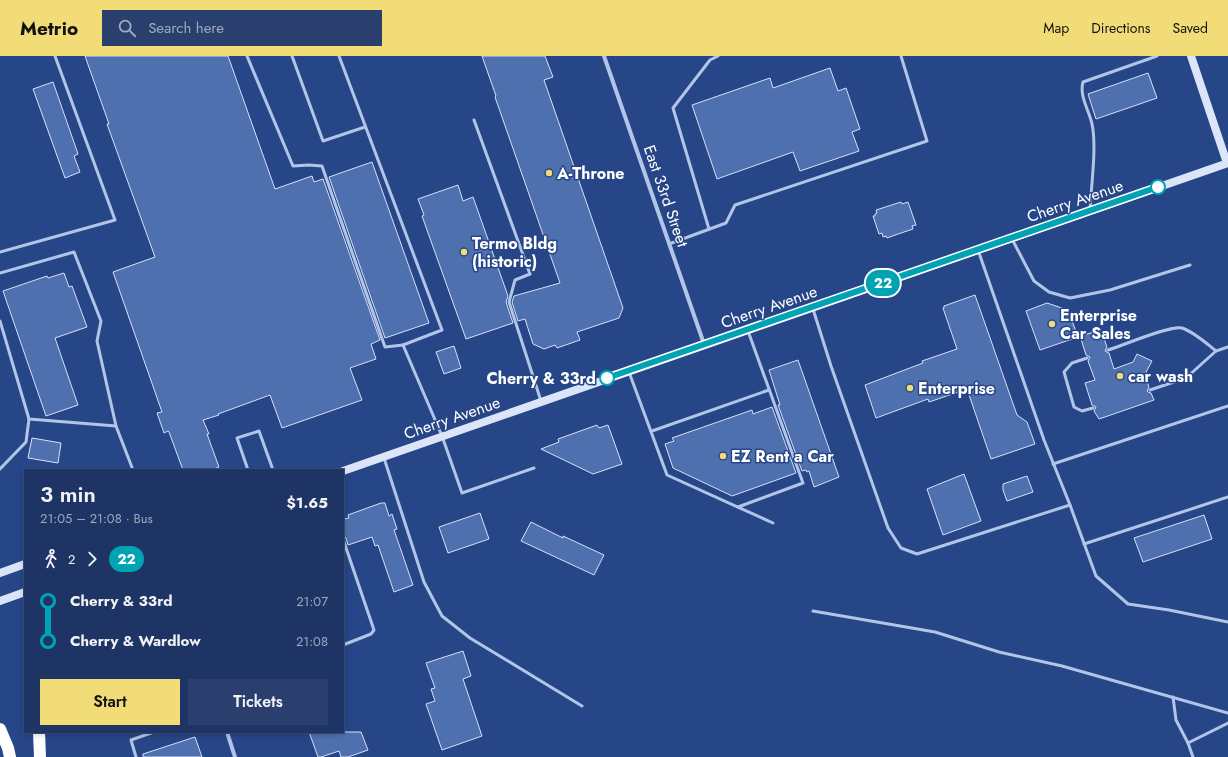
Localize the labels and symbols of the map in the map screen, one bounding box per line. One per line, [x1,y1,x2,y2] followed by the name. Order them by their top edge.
[638,142,694,250] street label: East 33rd Street
[556,162,625,185] place label: A-Throne
[544,168,554,178] marker: A-Throne
[1024,174,1126,228] street label: Cherry Avenue
[1150,179,1166,195] unlabelled marker
[472,232,557,273] place label: Termo Bldg (historic)
[459,247,469,257] marker: Termo Bldg (historic)
[865,270,901,296] line badge: 22
[718,280,820,334] street label: Cherry Avenue
[1060,304,1137,345] place label: Enterprise Car Sales
[1047,319,1057,329] marker: Enterprise Car Sales
[1128,365,1193,388] place label: car wash
[487,367,596,390] place label: Cherry & 33rd
[599,370,615,386] marker: Cherry & 33rd
[1115,371,1125,381] marker: car wash
[918,377,995,400] place label: Enterprise
[905,383,915,393] marker: Enterprise
[401,391,503,445] street label: Cherry Avenue
[731,445,834,468] place label: EZ Rent a Car
[718,451,728,461] marker: EZ Rent a Car

